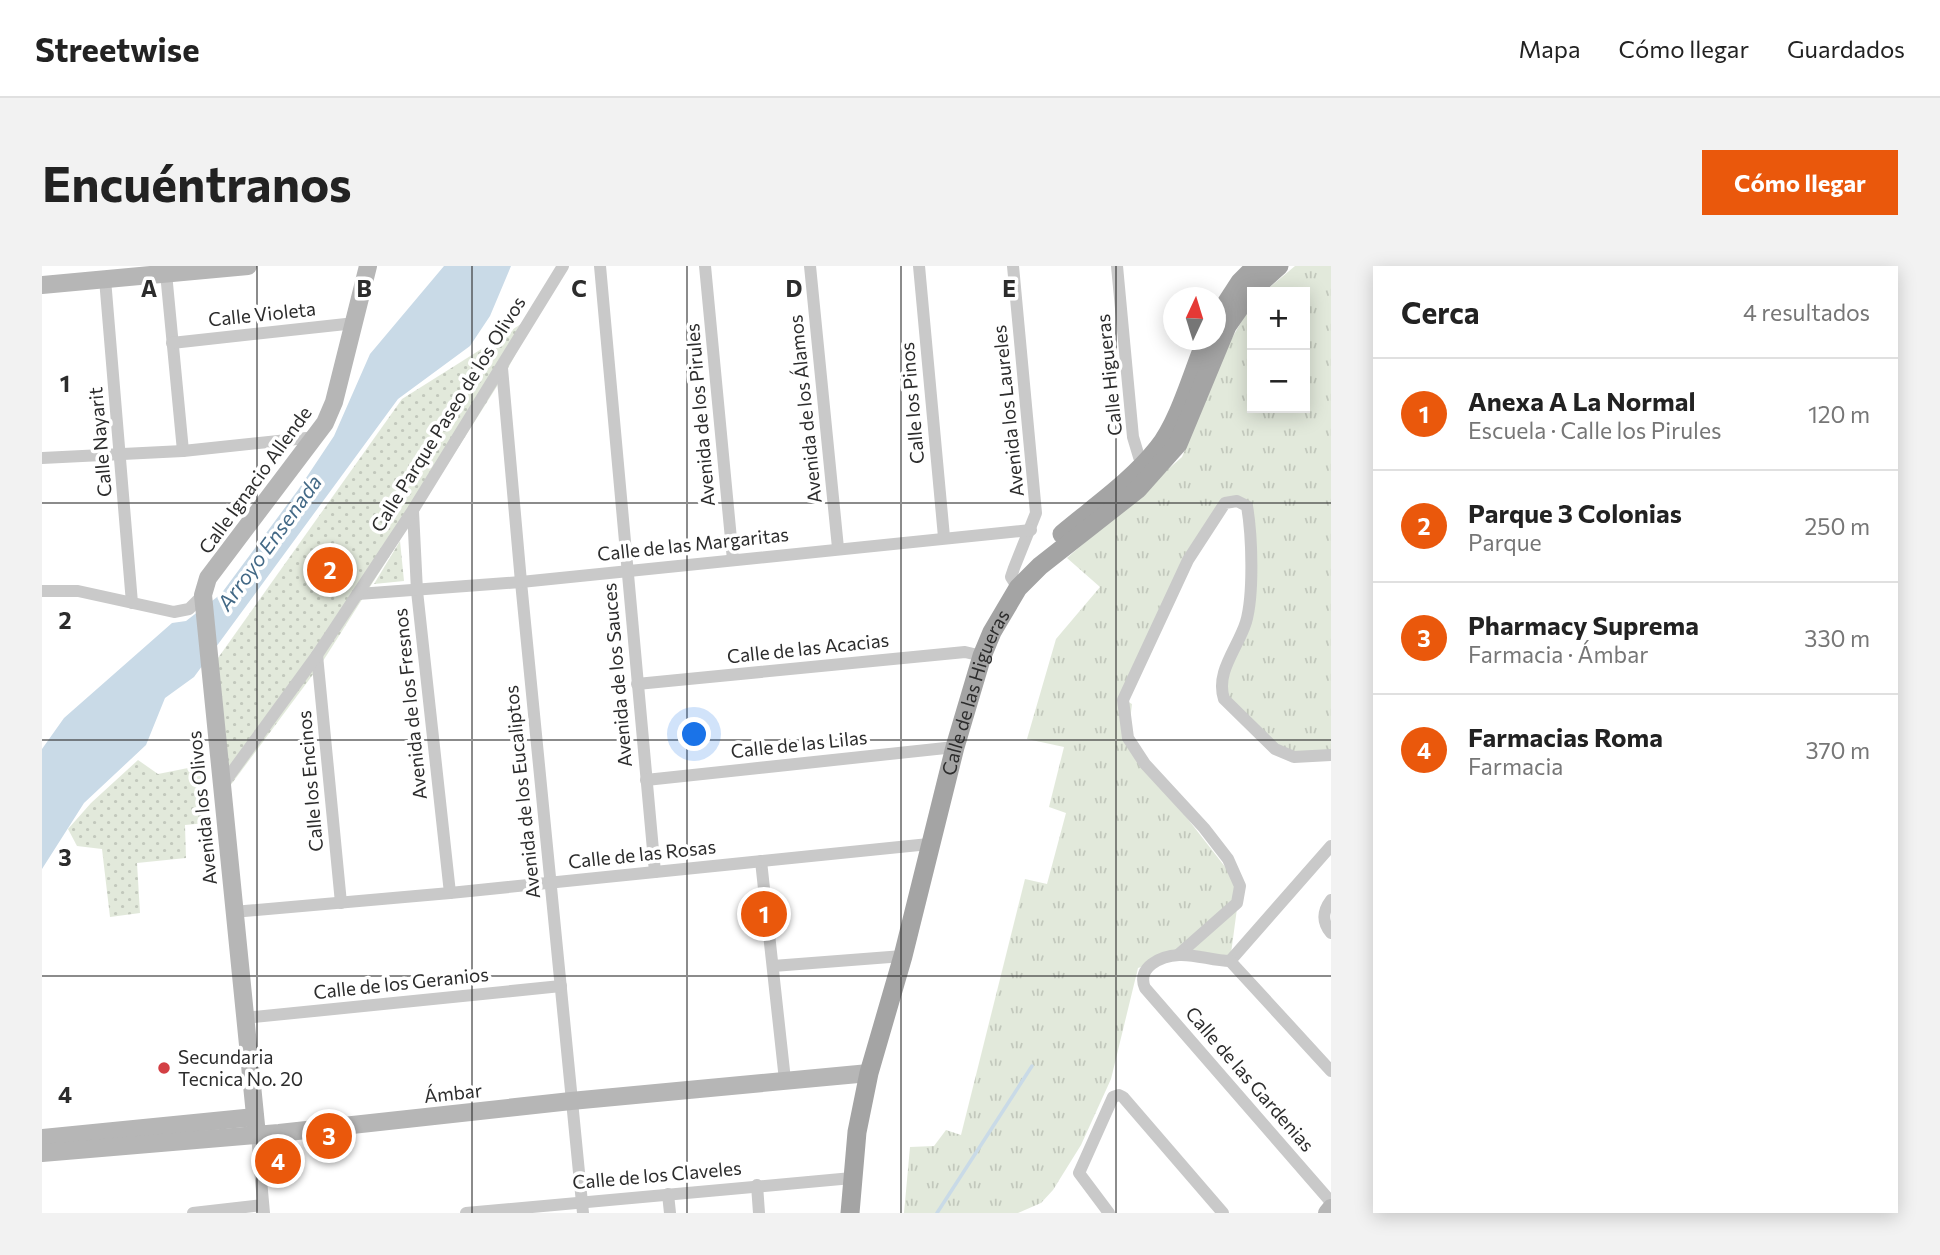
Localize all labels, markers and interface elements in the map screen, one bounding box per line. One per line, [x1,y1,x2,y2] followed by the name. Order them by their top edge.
[35,28,200,69] text: Streetwise
[1518,34,1581,63] text: Mapa
[1619,34,1749,63] text: Cómo llegar
[1787,34,1905,63] text: Guardados
[1702,150,1898,215] button: Cómo llegar
[42,152,352,212] text: Encuéntranos
[141,274,158,302] text: A
[356,274,372,302] text: B
[571,274,587,302] text: C
[786,274,803,302] text: D
[1002,274,1016,302] text: E
[1163,287,1226,350] north arrow
[1247,287,1310,413] map controls
[1247,287,1310,350] button: +
[365,292,530,536] street label: Calle Parque Paseo de los Olivos
[1401,293,1480,330] text: Cerca
[207,296,317,331] street label: Calle Violeta
[1743,298,1870,326] text: 4 resultados
[1091,313,1126,437] street label: Calle Higueras
[783,314,826,504] street label: Avenida de los Álamos
[680,323,719,507] street label: Avenida de los Pirules
[987,324,1028,498] street label: Avenida los Laureles
[895,341,928,465] street label: Calle los Pinos
[1247,350,1310,413] button: −
[60,369,70,397] text: 1
[1468,385,1695,416] text: Anexa A La Normal
[83,386,116,498] street label: Calle Nayarit
[1419,400,1429,428] text: 1
[1808,400,1870,428] text: 120 m
[193,401,316,558] street label: Calle Ignacio Allende
[1468,416,1722,444] text: Escuela · Calle los Pirules
[211,470,326,615] water label: Arroyo Ensenada
[1468,497,1682,528] text: Parque 3 Colonias
[1417,512,1431,540] text: 2
[1805,512,1870,540] text: 250 m
[596,522,790,565] street label: Calle de las Margaritas
[1468,528,1542,556] text: Parque
[307,544,353,596] pin: 2
[597,582,636,768] street label: Avenida de los Sauces
[936,605,1014,778] street label: Calle de las Higueras
[58,606,72,634] text: 2
[388,607,431,801] street label: Avenida de los Fresnos
[1468,609,1699,640] text: Pharmacy Suprema
[1417,624,1431,652] text: 3
[1804,624,1870,652] text: 330 m
[726,628,890,667] street label: Calle de las Acacias
[1468,640,1648,668] text: Farmacia · Ámbar
[499,684,544,900] street label: Avenida de los Eucaliptos
[292,709,327,853] street label: Calle los Encinos
[677,717,711,751] your location
[1468,721,1663,752] text: Farmacias Roma
[730,725,868,762] street label: Calle de las Lilas
[182,730,221,886] street label: Avenida los Olivos
[1417,736,1431,764] text: 4
[1805,736,1870,764] text: 370 m
[1468,752,1563,780] text: Farmacia
[567,834,717,873] street label: Calle de las Rosas
[58,843,72,871] text: 3
[741,888,787,940] pin: 1
[312,962,490,1003] street label: Calle de los Geranios
[1181,1002,1320,1156] street label: Calle de las Gardenias
[178,1045,303,1090] place label: Secundaria Tecnica No. 20
[156,1060,172,1076] marker: Secundaria Tecnica No. 20
[423,1078,484,1107] street label: Ámbar
[58,1080,72,1108] text: 4
[306,1110,352,1162] pin: 3
[255,1135,301,1187] pin: 4
[571,1156,742,1193] street label: Calle de los Claveles

